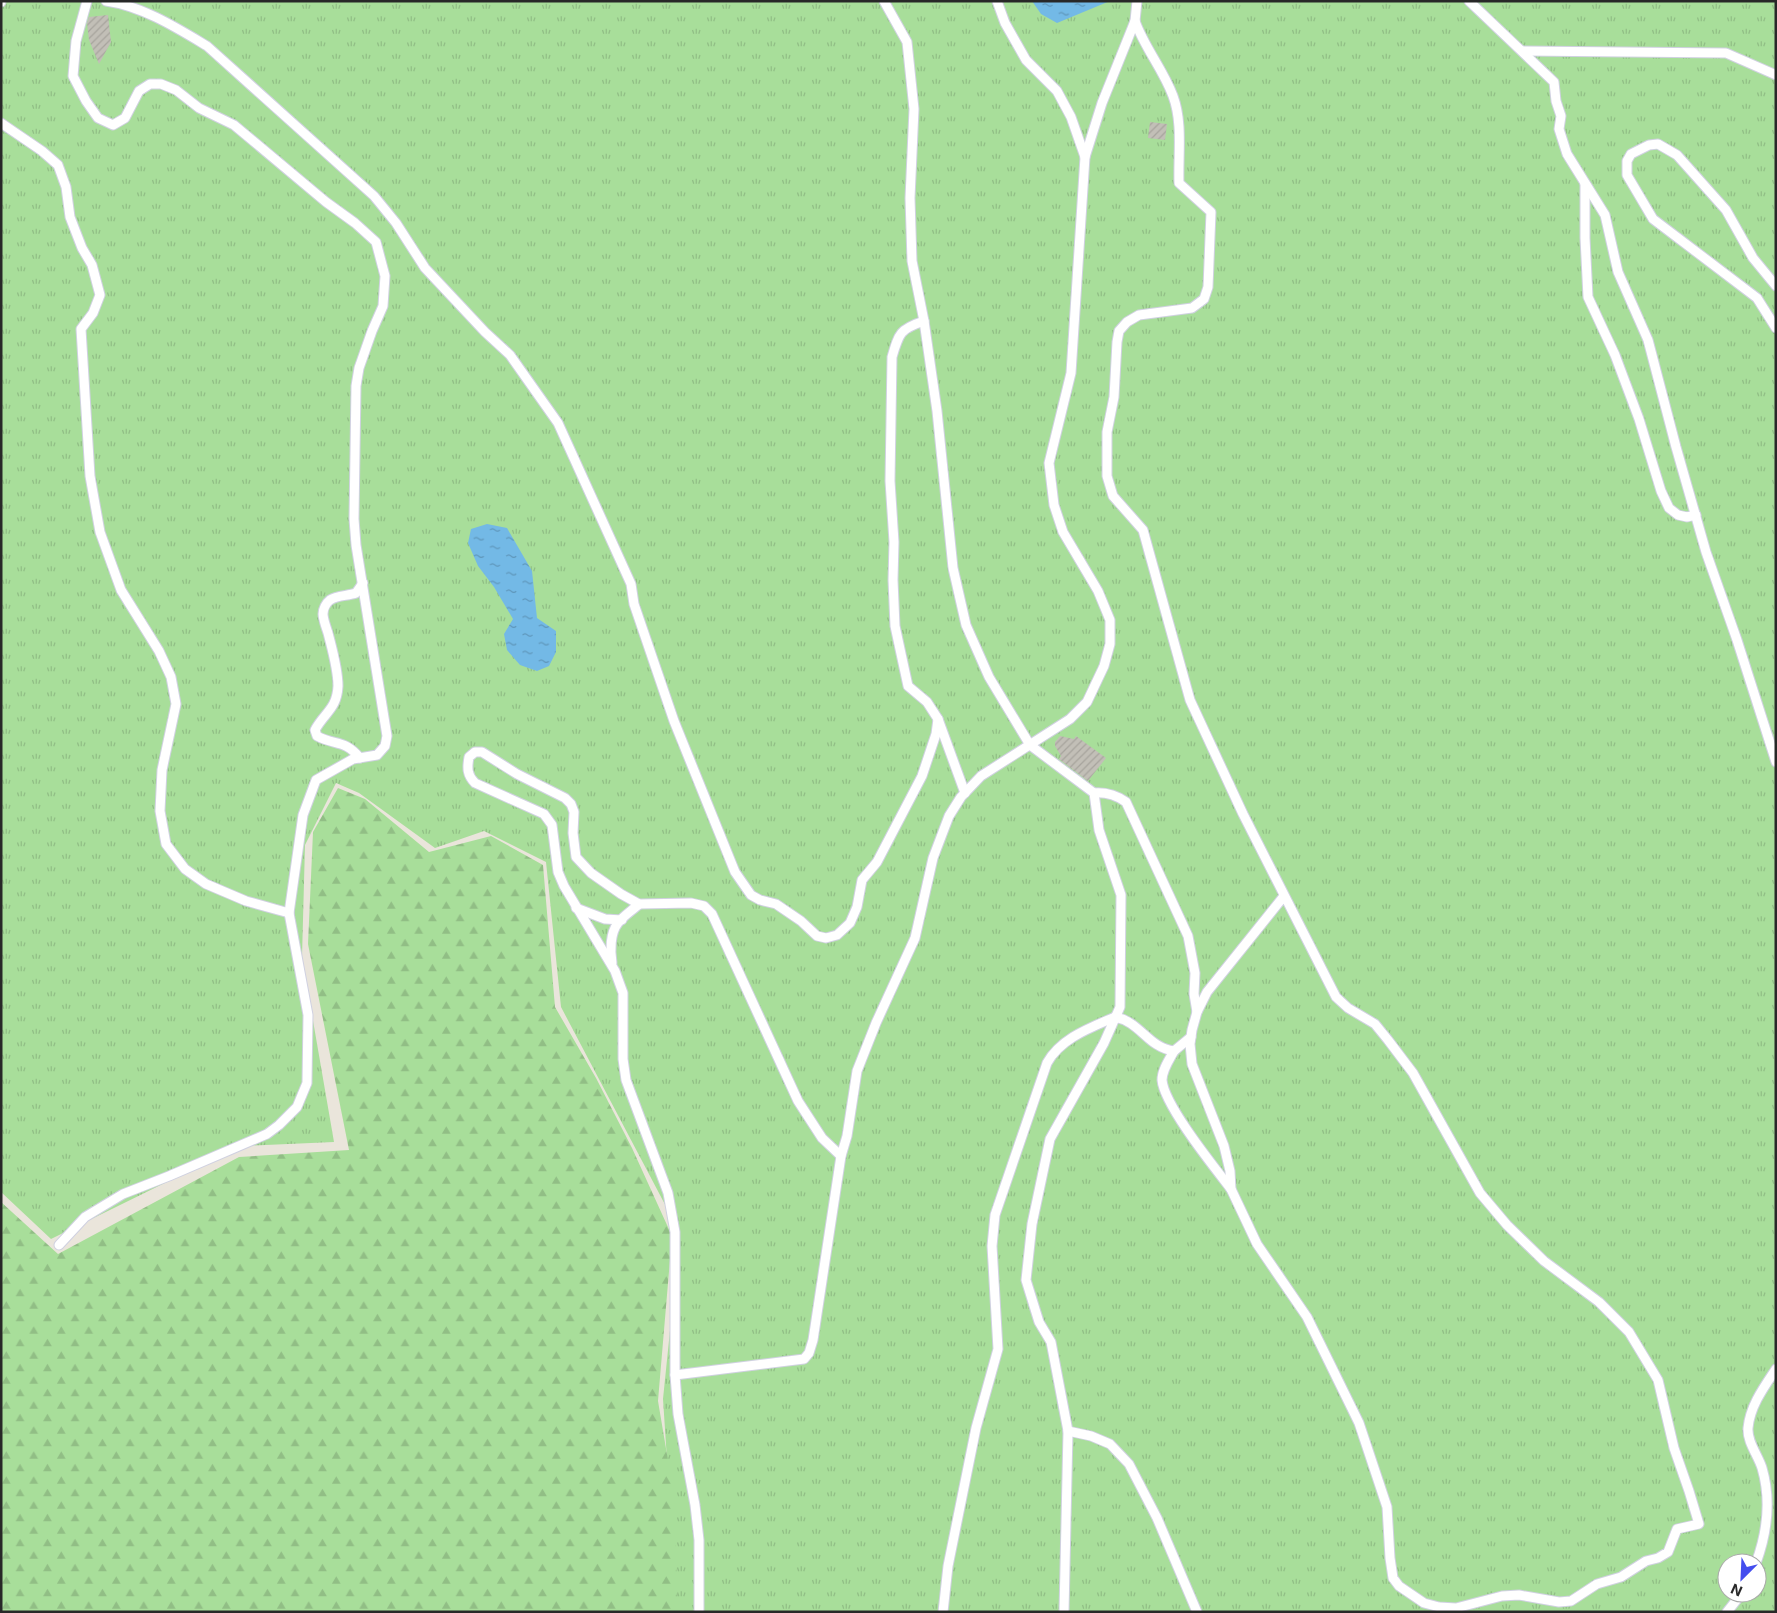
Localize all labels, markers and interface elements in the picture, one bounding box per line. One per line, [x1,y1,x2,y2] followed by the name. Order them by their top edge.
[1717,1553,1767,1603] north arrow
[1728,1580,1745,1600] text: N

